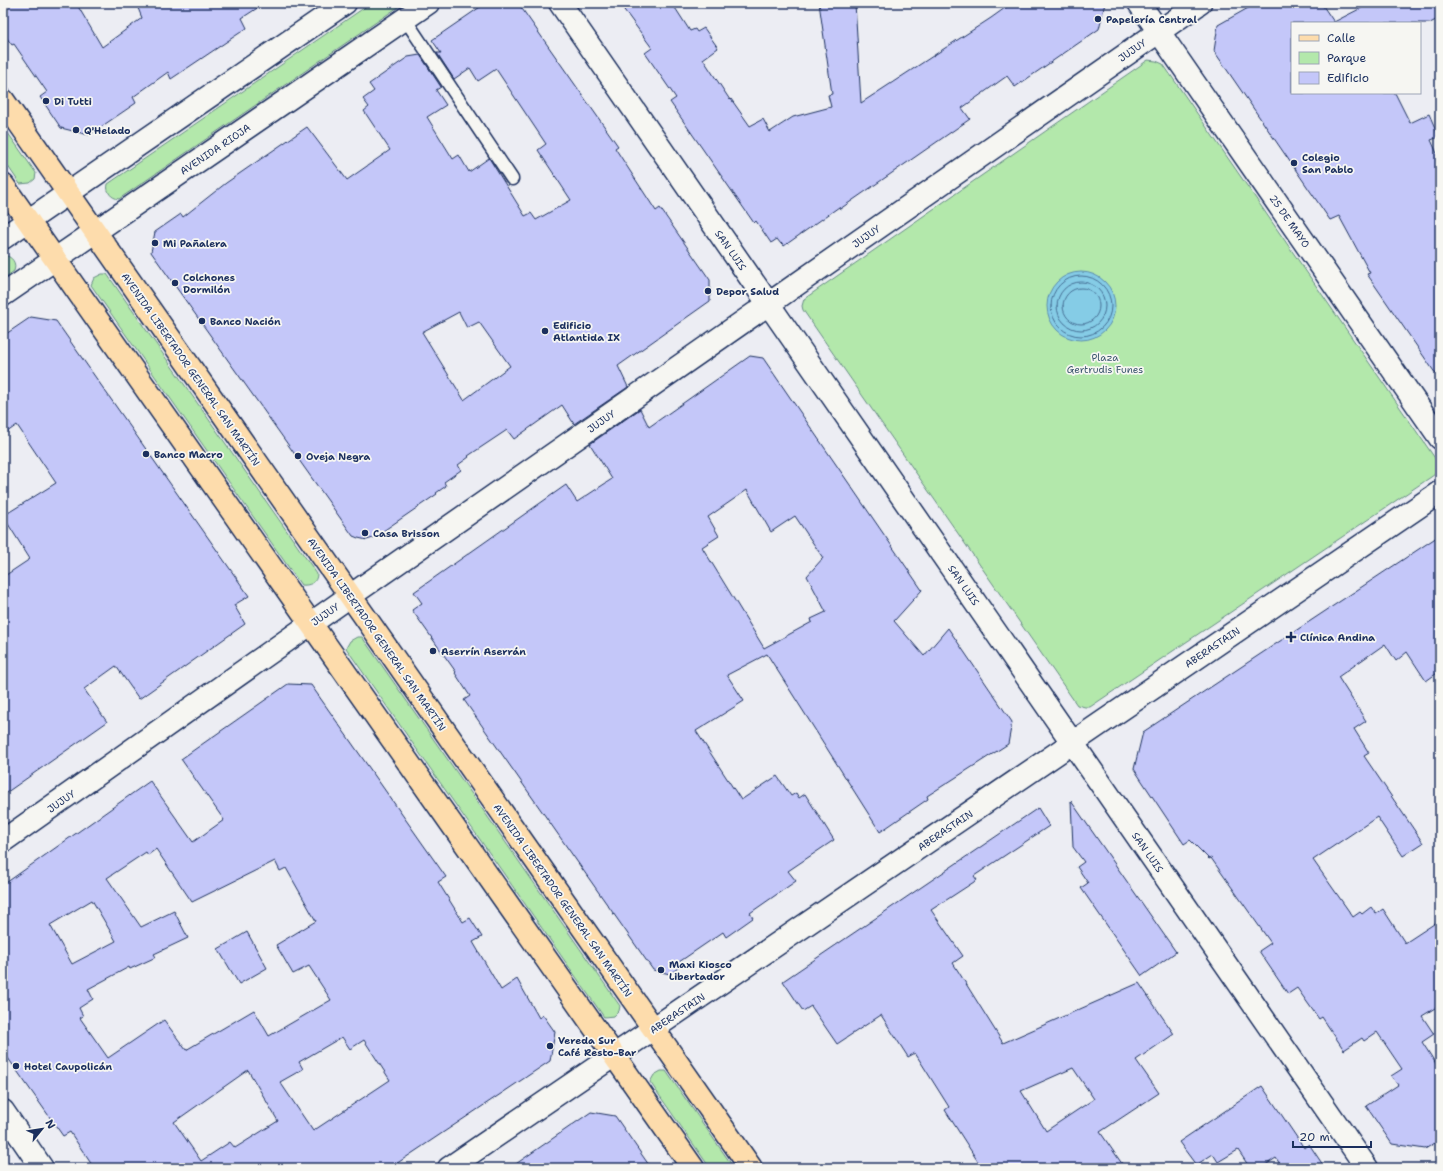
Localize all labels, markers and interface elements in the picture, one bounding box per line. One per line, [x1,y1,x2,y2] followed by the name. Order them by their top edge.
[1106,13,1197,26] place label: Papelería Central
[1093,14,1103,24] marker: Papelería Central
[1291,22,1421,94] legend
[1327,30,1356,46] text: Calle
[1116,36,1149,65] street label: JUJUY
[1327,50,1366,66] text: Parque
[1327,70,1369,86] text: Edificio
[54,95,92,108] place label: Di Tutti
[41,96,51,106] marker: Di Tutti
[178,121,253,178] street label: AVENIDA RIOJA
[84,124,131,137] place label: Q'Helado
[71,125,81,135] marker: Q'Helado
[1302,151,1354,176] place label: Colegio San Pablo
[1289,158,1299,168] marker: Colegio San Pablo
[1267,192,1313,250] street label: 25 DE MAYO
[850,222,883,251] street label: JUJUY
[712,228,749,273] street label: SAN LUIS
[163,237,227,250] place label: Mi Pañalera
[150,238,160,248] marker: Mi Pañalera
[118,270,263,468] street label: AVENIDA LIBERTADOR GENERAL SAN MARTÍN
[183,271,235,296] place label: Colchones Dormilón
[170,278,180,288] marker: Colchones Dormilón
[716,285,779,298] place label: Depor Salud
[703,286,713,296] marker: Depor Salud
[210,315,281,328] place label: Banco Nación
[197,316,207,326] marker: Banco Nación
[553,319,620,344] place label: Edificio Atlantida IX
[540,326,550,336] marker: Edificio Atlantida IX
[1067,351,1143,376] park label: Plaza Gertrudis Funes
[585,407,618,436] street label: JUJUY
[154,448,223,461] place label: Banco Macro
[141,449,151,459] marker: Banco Macro
[306,450,370,463] place label: Oveja Negra
[293,451,303,461] marker: Oveja Negra
[373,527,440,540] place label: Casa Brisson
[360,528,370,538] marker: Casa Brisson
[304,535,449,733] street label: AVENIDA LIBERTADOR GENERAL SAN MARTÍN
[945,563,982,608] street label: SAN LUIS
[309,600,342,629] street label: JUJUY
[1182,624,1242,671] street label: ABERASTAIN
[1285,631,1297,643] marker: Clínica Andina
[1300,631,1375,644] place label: Clínica Andina
[441,645,526,658] place label: Aserrín Aserrán
[428,646,438,656] marker: Aserrín Aserrán
[45,787,78,816] street label: JUJUY
[490,801,635,999] street label: AVENIDA LIBERTADOR GENERAL SAN MARTÍN
[915,807,975,854] street label: ABERASTAIN
[1129,830,1166,875] street label: SAN LUIS
[669,958,732,983] place label: Maxi Kiosco Libertador
[656,965,666,975] marker: Maxi Kiosco Libertador
[647,990,707,1037] street label: ABERASTAIN
[558,1034,637,1059] place label: Vereda Sur Café Resto-Bar
[545,1041,555,1051] marker: Vereda Sur Café Resto-Bar
[24,1060,112,1073] place label: Hotel Caupolicán
[11,1061,21,1071] marker: Hotel Caupolicán
[22,1109,62,1149] north arrow
[42,1117,59,1132] text: N
[1293,1123,1371,1149] scale bar
[1299,1129,1330,1145] text: 20 m

